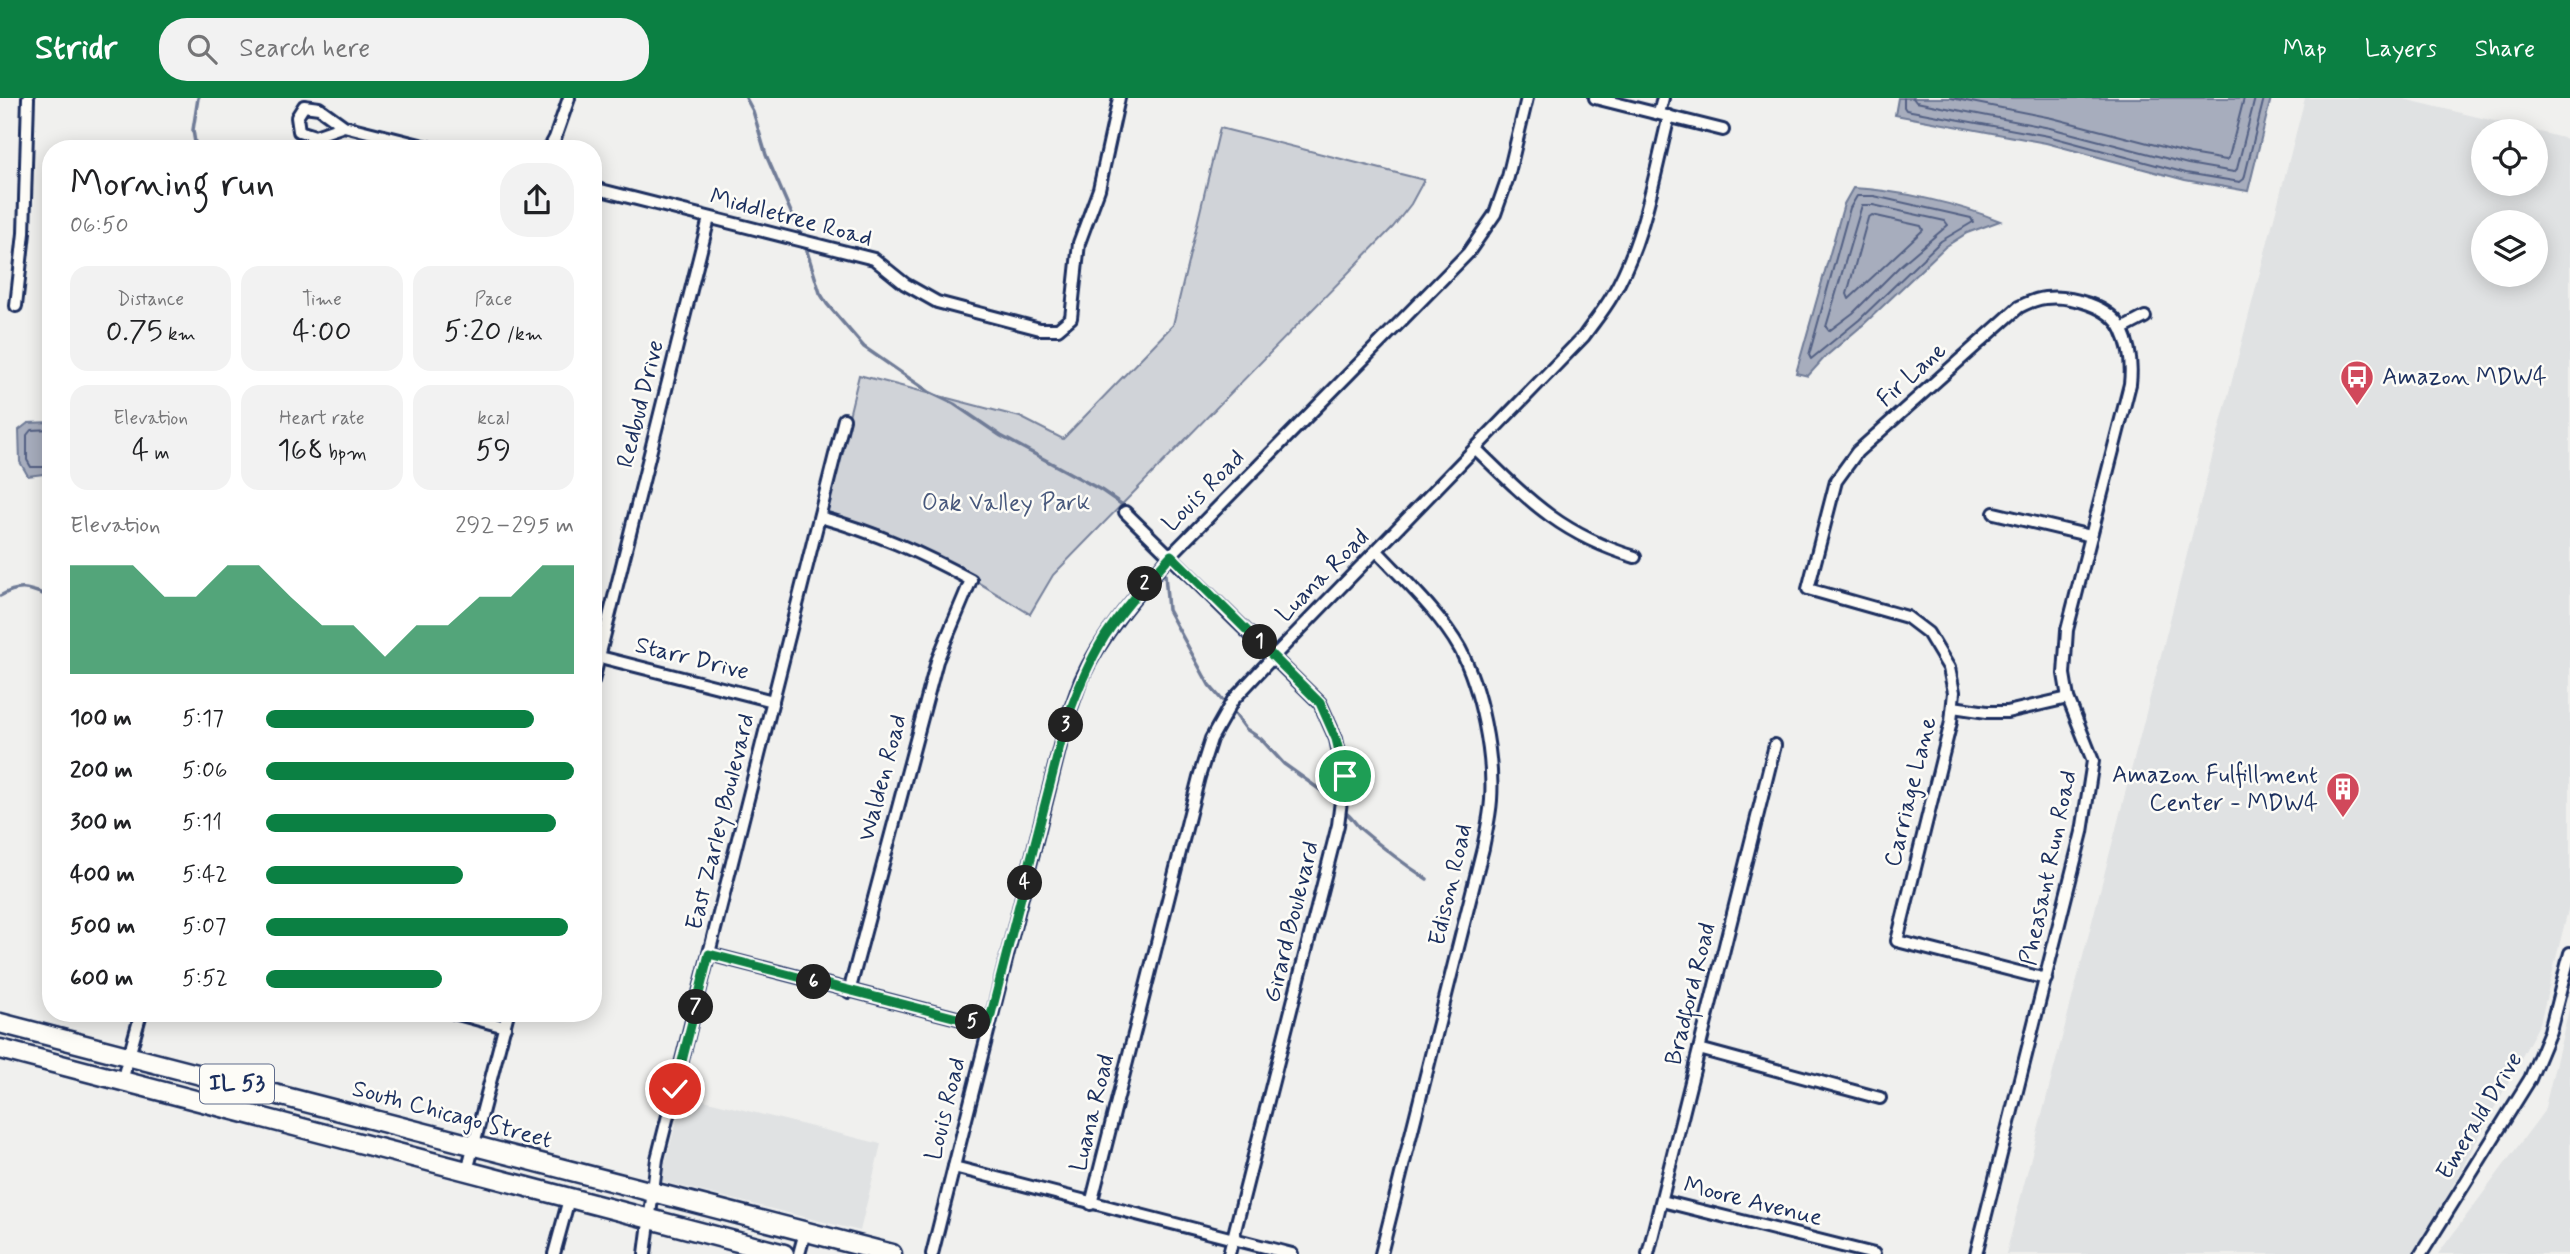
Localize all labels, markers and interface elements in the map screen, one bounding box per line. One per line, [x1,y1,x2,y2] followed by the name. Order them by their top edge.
[159,18,649,81] search box
[35,27,117,71] text: Stridr
[183,30,221,68] icon: search
[239,32,370,66] text: Search here
[2283,34,2327,65] text: Map
[2365,34,2437,65] text: Layers
[2475,34,2535,65] text: Share
[2471,119,2548,287] map controls
[2471,119,2548,196] button: locate
[70,160,275,209] text: Morning run
[500,163,574,237] button: share
[706,181,876,255] street label: Middletree Road
[2471,210,2548,287] button: layers
[70,211,129,241] text: 06:50
[117,287,184,312] text: Distance
[302,287,342,312] text: Time
[474,287,512,312] text: Pace
[106,312,163,351] text: 0.75
[292,312,352,351] text: 4:00
[444,312,502,351] text: 5:20
[163,322,196,347] text: km
[502,322,543,347] text: /km
[1871,335,1953,415] street label: Fir Lane
[610,337,672,471] street label: Redbud Drive
[2338,358,2376,407] bus stop icon: Amazon MDW4
[2382,362,2547,393] place label: Amazon MDW4
[113,406,188,431] text: Elevation
[279,406,365,431] text: Heart rate
[477,406,509,431] text: kcal
[132,431,149,470] text: 4
[277,431,323,470] text: 168
[475,431,511,470] text: 59
[149,441,170,466] text: m
[323,441,367,466] text: bpm
[1156,443,1252,539] street label: Louis Road
[922,488,1090,519] park label: Oak Valley Park
[70,511,161,541] text: Elevation
[455,511,574,541] text: 292–295 m
[1270,523,1376,629] street label: Luana Road
[1128,566,1162,602] pin: 2
[1140,571,1149,596] text: 2
[1242,624,1278,660] pin: 1
[1255,629,1264,654] text: 1
[632,630,752,688] street label: Starr Drive
[70,704,132,734] text: 100 m
[182,704,224,734] text: 5:17
[1048,708,1084,742] pin: 3
[679,711,763,933] street label: East Zarley Boulevard
[851,711,915,845] street label: Walden Road
[1061,712,1070,737] text: 3
[1877,714,1945,870] street label: Carriage Lane
[1315,746,1375,806] pin
[70,756,133,786] text: 200 m
[182,756,228,786] text: 5:06
[1326,757,1364,795] icon: arrive
[2112,760,2318,819] place label: Amazon Fulfillment Center - MDW4
[2013,768,2085,968] street label: Pheasant Run Road
[2324,770,2362,819] building icon: Amazon Fulfillment Center - MDW4
[70,808,132,838] text: 300 m
[182,808,222,838] text: 5:11
[1422,821,1480,949] street label: Edison Road
[1257,838,1327,1006] street label: Girard Boulevard
[70,860,135,890] text: 400 m
[182,860,227,890] text: 5:42
[1007,866,1042,900] pin: 4
[1019,870,1030,895] text: 4
[70,912,135,942] text: 500 m
[182,912,226,942] text: 5:07
[1658,920,1726,1069] street label: Bradford Road
[70,964,133,994] text: 600 m
[182,964,228,994] text: 5:52
[796,964,832,1000] pin: 6
[809,969,818,994] text: 6
[678,990,714,1024] pin: 7
[690,994,701,1019] text: 7
[956,1004,990,1040] pin: 5
[967,1009,978,1034] text: 5
[2430,1046,2530,1186] street label: Emerald Drive
[1063,1051,1123,1175] street label: Luana Road
[918,1054,974,1164] street label: Louis Road
[645,1059,705,1119] pin
[200,1065,274,1104] road number: IL 53
[656,1070,694,1108] icon: check
[349,1073,555,1157] street label: South Chicago Street
[1680,1170,1826,1234] street label: Moore Avenue

